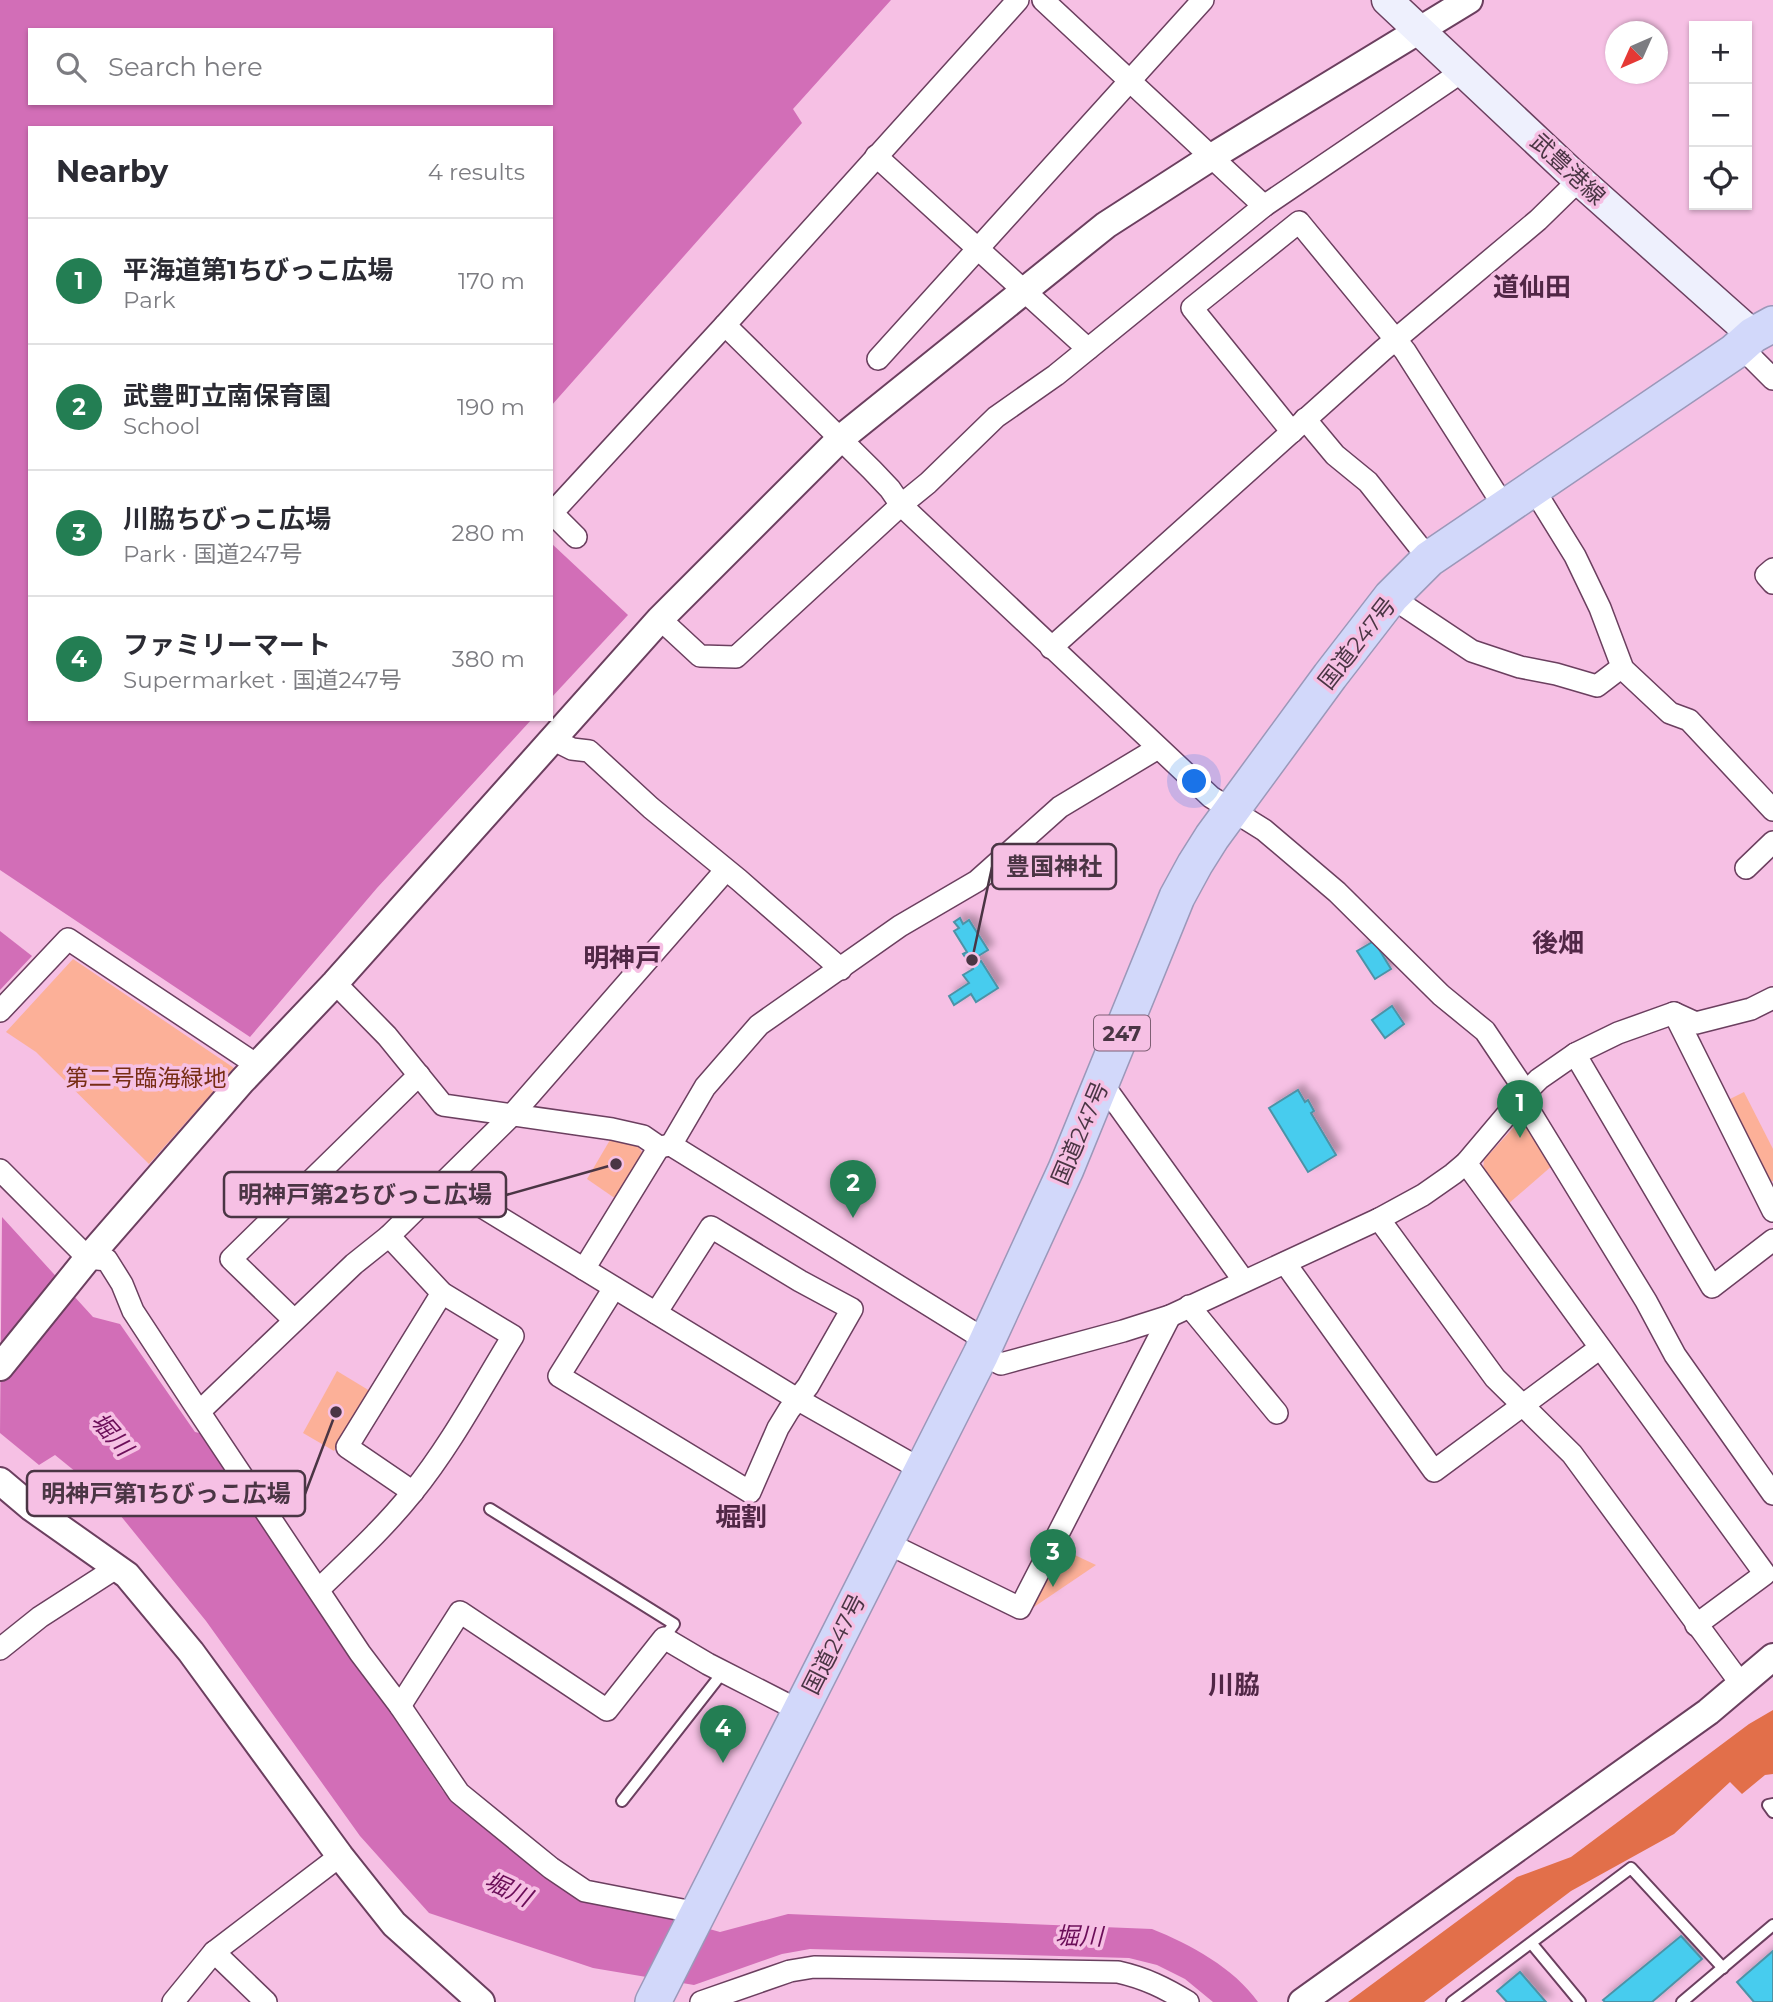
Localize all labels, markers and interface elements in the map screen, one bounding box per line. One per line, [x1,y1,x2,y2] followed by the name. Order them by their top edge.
[1605,21,1668,84] north arrow
[1689,21,1752,210] map controls
[1689,21,1752,84] button: +
[28,28,553,105] search box
[52,48,90,86] icon: search
[108,51,263,83] text: Search here
[1689,84,1752,147] button: −
[1525,127,1611,211] street label: 武豊港線
[1689,147,1752,210] button: locate
[56,153,168,190] text: Nearby
[428,158,525,186] text: 4 results
[123,254,393,286] text: 平海道第1ちびっこ広場
[74,267,84,295] text: 1
[458,267,525,295] text: 170 m
[1493,271,1571,303] district label: 道仙田
[123,286,176,314] text: Park
[123,380,331,412] text: 武豊町立南保育園
[72,393,86,421] text: 2
[457,393,525,421] text: 190 m
[123,412,201,440] text: School
[123,503,331,535] text: 川脇ちびっこ広場
[72,519,86,547] text: 3
[452,519,525,547] text: 280 m
[123,540,303,568] text: Park · 国道247号
[1312,591,1402,695] street label: 国道247号
[123,629,331,661] text: ファミリーマート
[71,645,87,673] text: 4
[452,645,525,673] text: 380 m
[123,666,402,694] text: Supermarket · 国道247号
[1177,764,1211,798] your location
[992,844,1116,889] callout: 豊国神社
[1006,852,1102,881] text: 豊国神社
[1532,927,1584,959] district label: 後畑
[583,942,661,974] district label: 明神戸
[1094,1016,1150,1050] road number: 247
[66,1064,227,1092] park label: 第二号臨海緑地
[1046,1077,1114,1189] street label: 国道247号
[1497,1080,1543,1138] pin: 1
[830,1160,876,1218] pin: 2
[224,1172,506,1217] callout: 明神戸第2ちびっこ広場
[238,1180,492,1209] text: 明神戸第2ちびっこ広場
[85,1406,141,1464] water label: 堀川
[27,1471,305,1516] callout: 明神戸第1ちびっこ広場
[41,1479,291,1508] text: 明神戸第1ちびっこ広場
[715,1501,767,1533] district label: 堀割
[1030,1529,1076,1587] pin: 3
[797,1589,871,1699] street label: 国道247号
[1208,1669,1260,1701] district label: 川脇
[700,1705,746,1763] pin: 4
[480,1866,539,1914] water label: 堀川
[1055,1921,1106,1951] water label: 堀川

